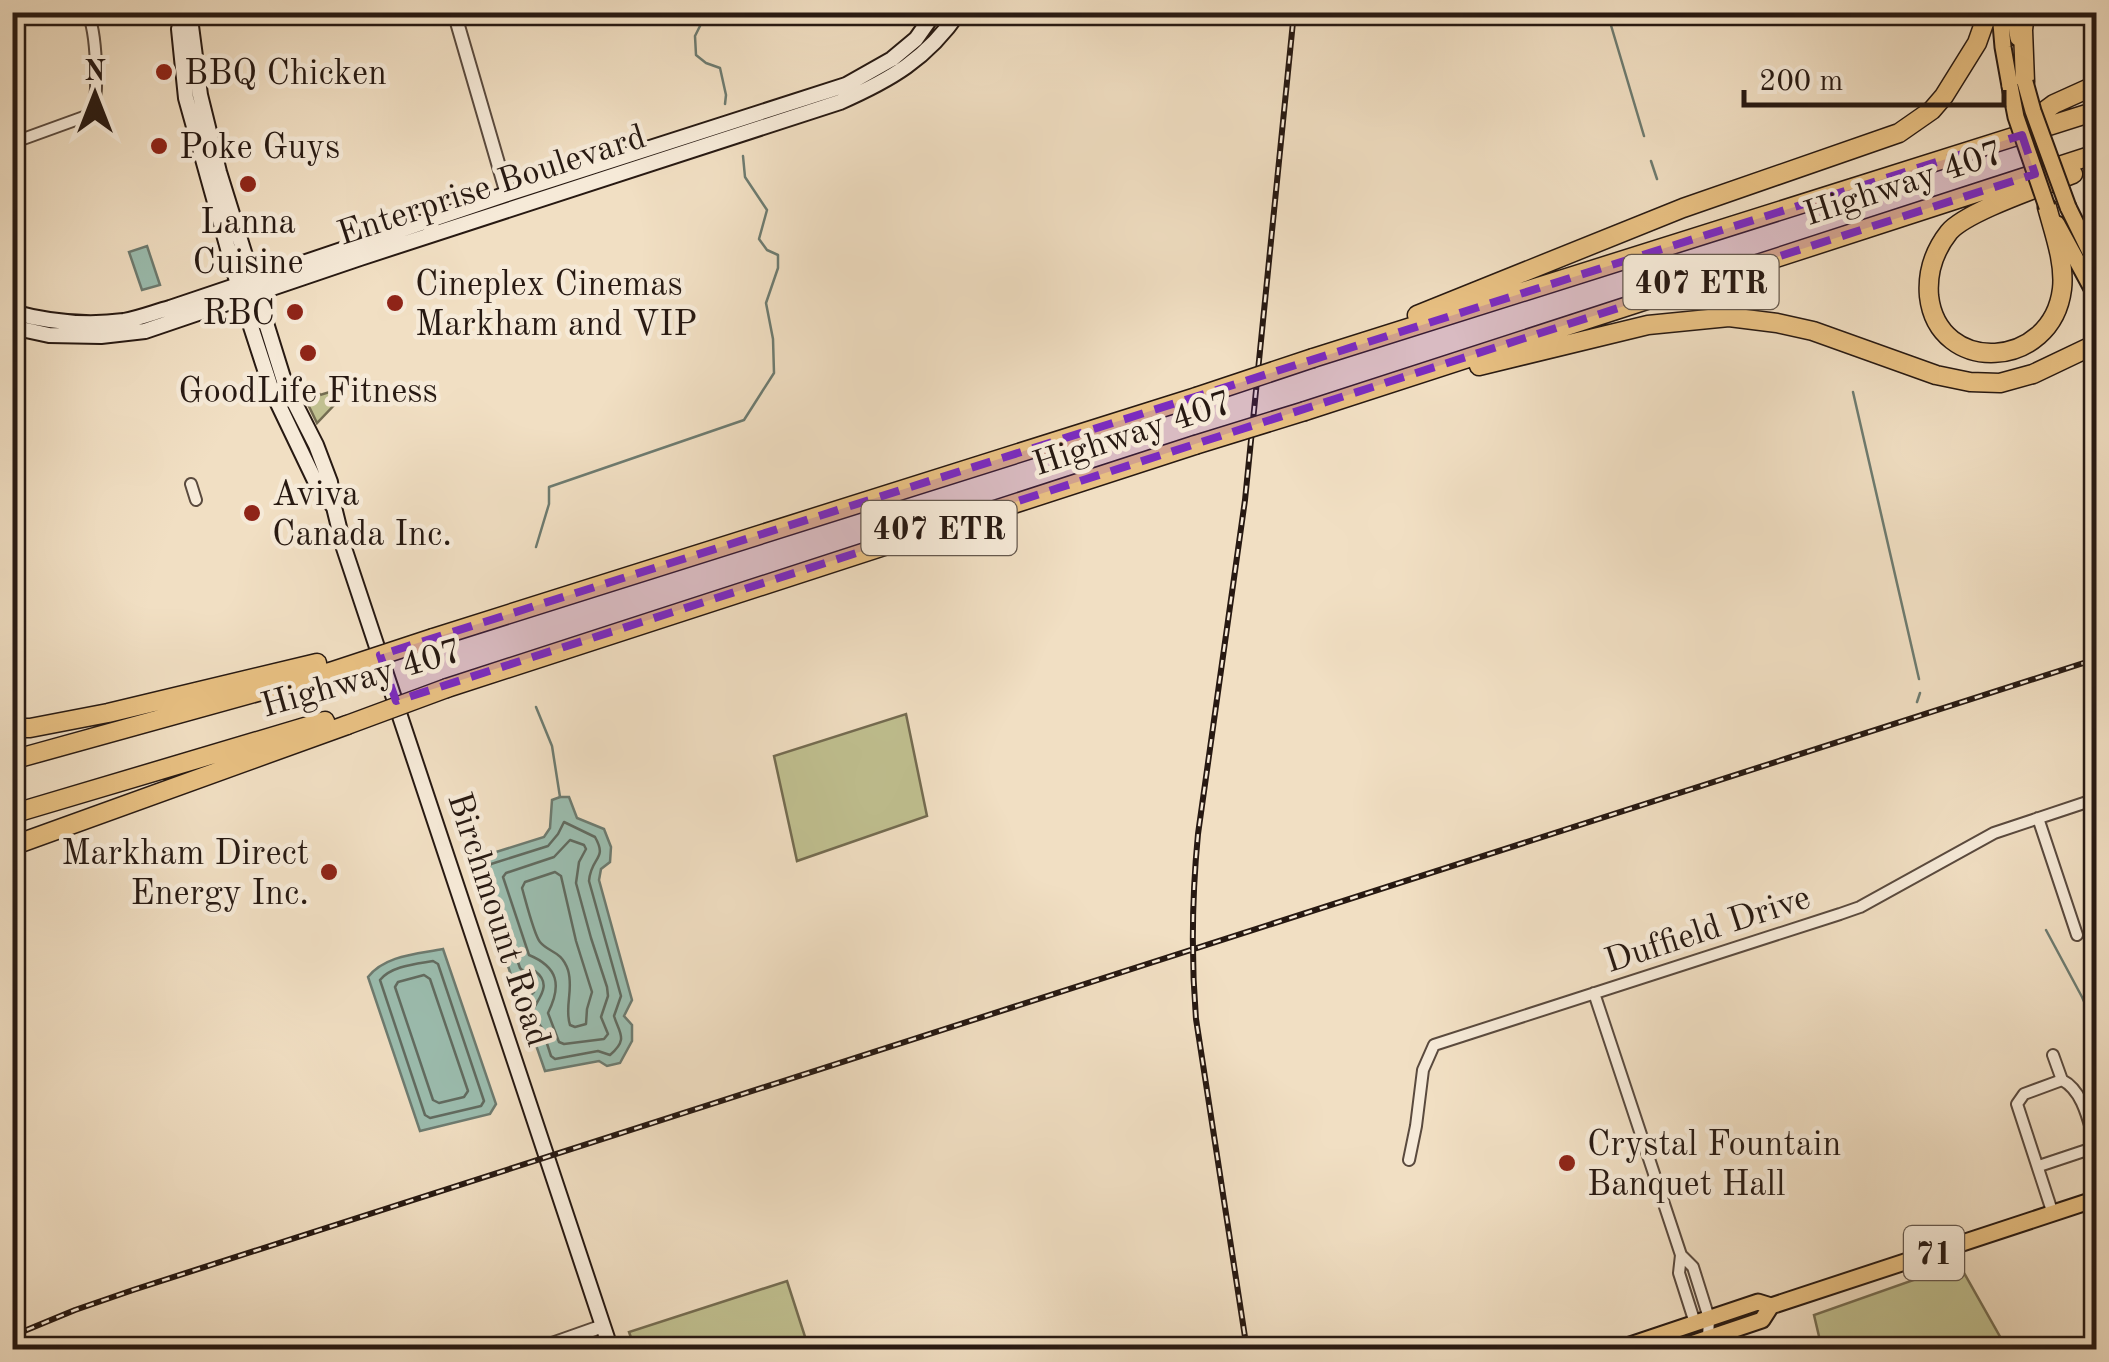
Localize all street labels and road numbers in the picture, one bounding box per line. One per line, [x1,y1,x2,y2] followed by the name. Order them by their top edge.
[333,120,650,253] street label: Enterprise Boulevard
[1800,136,2008,233] street label: Highway 407
[1624,255,1778,309] road number: 407 ETR
[1029,386,1237,483] street label: Highway 407
[862,501,1016,555] road number: 407 ETR
[257,634,466,725] street label: Highway 407
[440,788,555,1051] street label: Birchmount Road
[1601,881,1815,980] street label: Duffield Drive
[1904,1226,1964,1280] road number: 71

